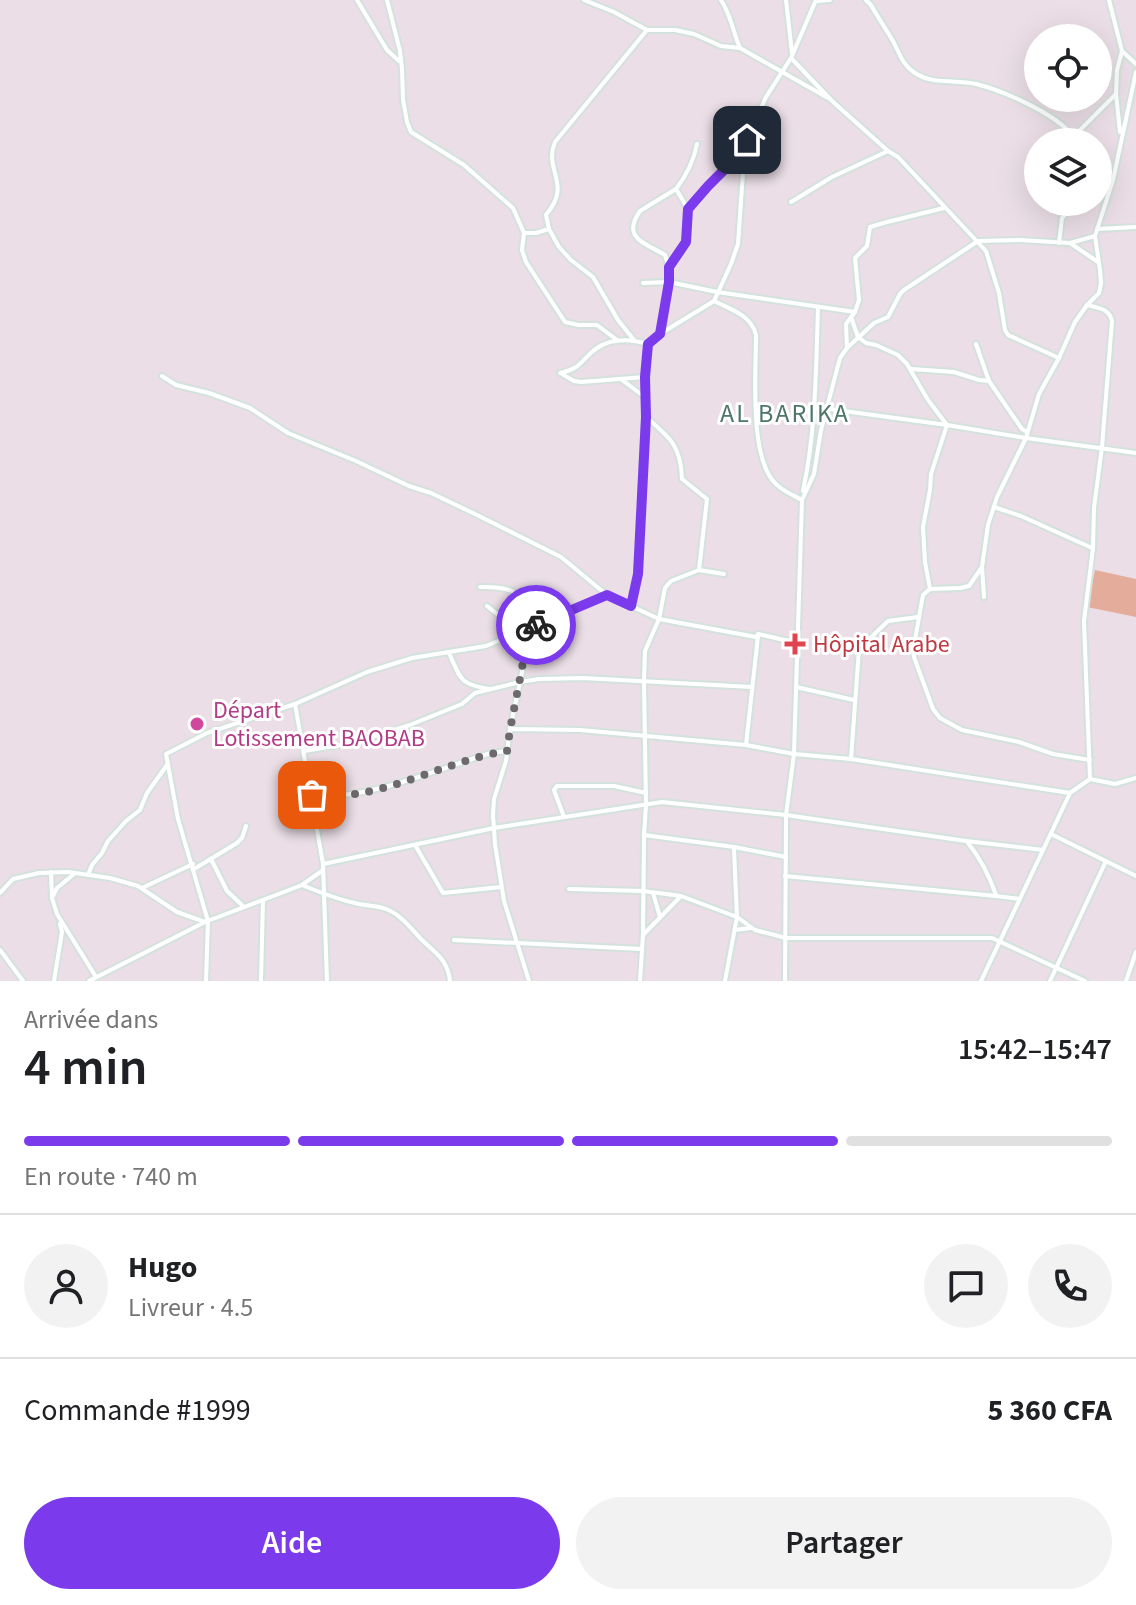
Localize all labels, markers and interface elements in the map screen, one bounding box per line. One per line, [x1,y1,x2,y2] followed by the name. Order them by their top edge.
[1024,24,1112,216] map controls
[1024,24,1112,112] button: locate
[713,106,781,174] pin
[725,118,769,162] icon: home
[1024,128,1112,216] button: layers
[720,395,850,432] district label: AL BARIKA
[496,585,576,665] courier
[514,603,558,647] icon: bike
[813,627,950,662] place label: Hôpital Arabe
[784,633,806,655] marker: Hôpital Arabe
[213,693,425,756] place label: Départ Lotissement BAOBAB
[188,715,206,733] marker: Départ Lotissement BAOBAB
[278,761,346,829] pin
[290,773,334,817] icon: bag
[24,1001,158,1038] text: Arrivée dans
[958,1028,1112,1071] text: 15:42–15:47
[24,1031,148,1105] text: 4 min
[24,1158,198,1195] text: En route · 740 m
[24,1244,108,1328] button: person
[924,1244,1008,1328] button: chat
[1028,1244,1112,1328] button: phone
[128,1246,197,1289] text: Hugo
[128,1289,253,1326] text: Livreur · 4.5
[24,1389,251,1432] text: Commande #1999
[987,1389,1112,1432] text: 5 360 CFA
[24,1497,560,1589] button: Aide
[576,1497,1112,1589] button: Partager

